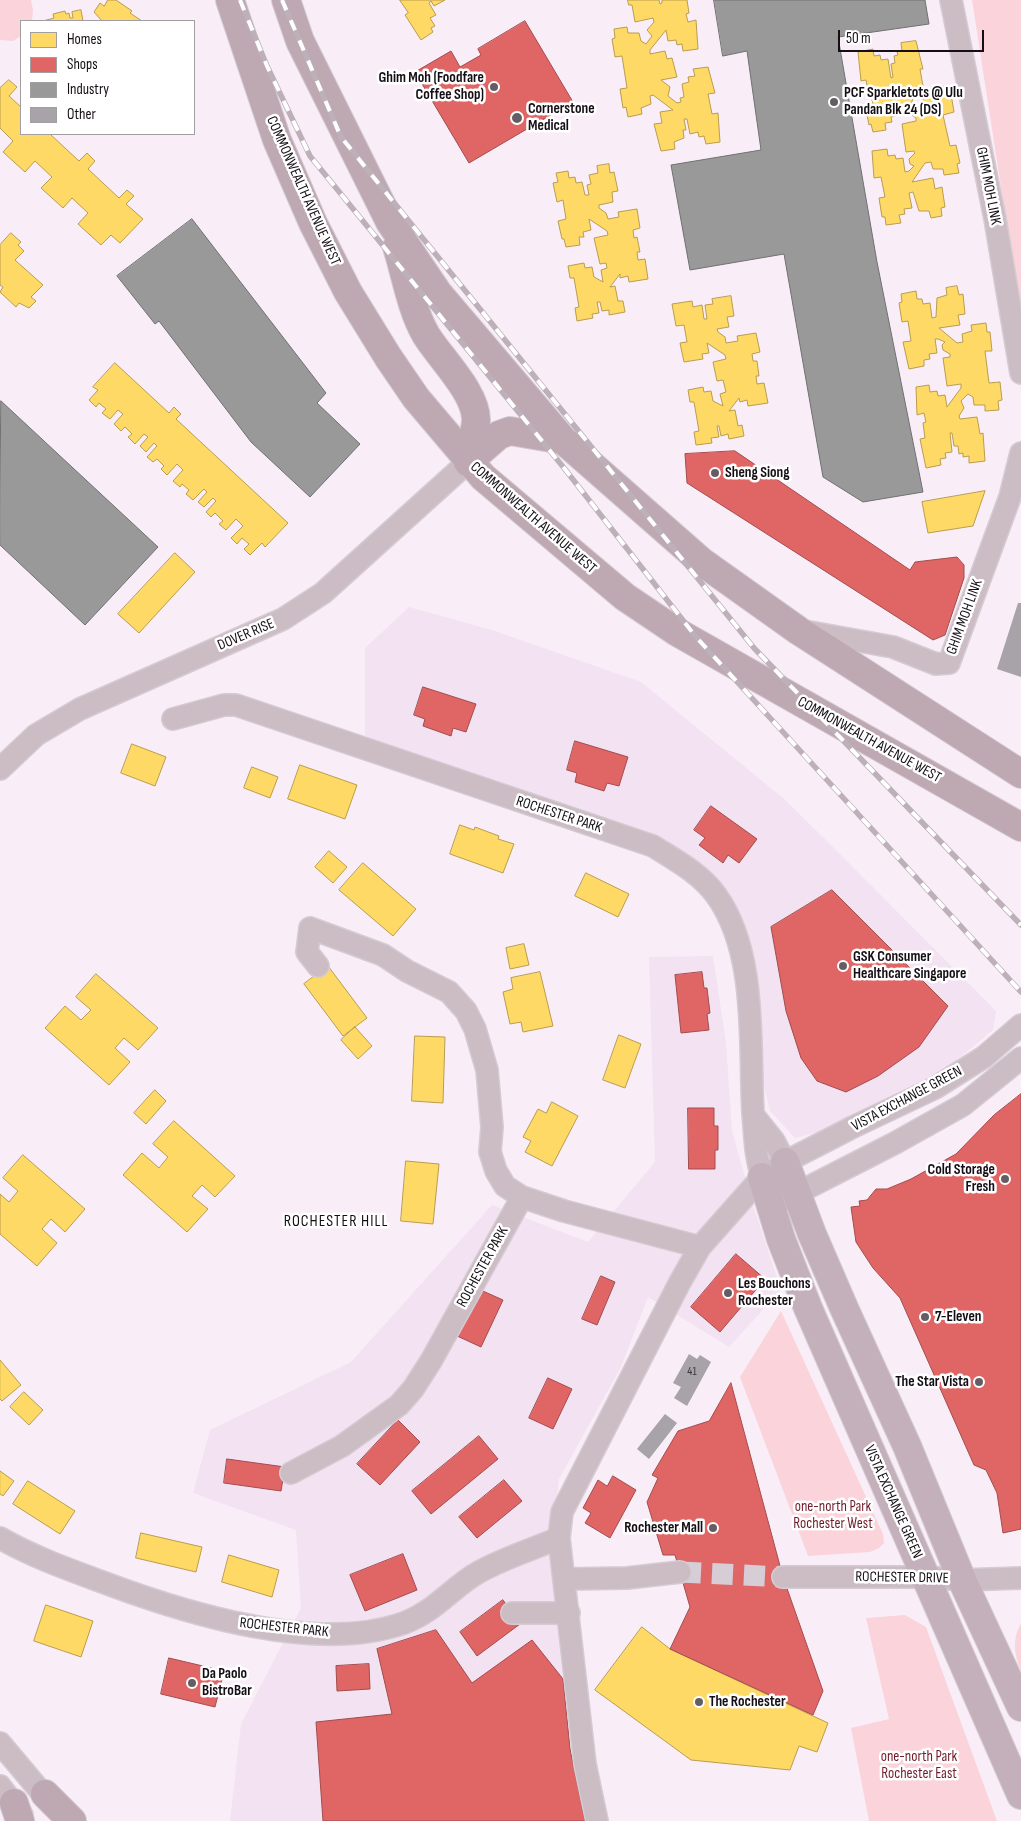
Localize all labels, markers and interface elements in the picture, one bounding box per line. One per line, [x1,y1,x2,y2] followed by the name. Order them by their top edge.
[20,20,195,135] legend
[841,20,987,52] scale bar
[846,29,871,48] text: 50 m
[67,30,102,49] text: Homes
[67,55,98,74] text: Shops
[378,69,484,104] place label: Ghim Moh (Foodfare Coffee Shop)
[67,80,109,99] text: Industry
[488,81,500,93] marker: Ghim Moh (Foodfare Coffee Shop)
[844,84,963,119] place label: PCF Sparkletots @ Ulu Pandan Blk 24 (DS)
[828,96,840,108] marker: PCF Sparkletots @ Ulu Pandan Blk 24 (DS)
[528,100,595,135] place label: Cornerstone Medical
[67,105,96,124] text: Other
[510,111,524,125] marker: Cornerstone Medical
[262,114,344,268] street label: COMMONWEALTH AVENUE WEST
[972,146,1004,226] street label: GHIM MOH LINK
[466,458,600,578] street label: COMMONWEALTH AVENUE WEST
[725,464,790,482] place label: Sheng Siong
[709,467,721,479] marker: Sheng Siong
[943,577,987,657] street label: GHIM MOH LINK
[215,615,277,655] street label: DOVER RISE
[794,693,944,787] street label: COMMONWEALTH AVENUE WEST
[514,793,604,837] street label: ROCHESTER PARK
[853,948,966,983] place label: GSK Consumer Healthcare Singapore
[837,960,849,972] marker: GSK Consumer Healthcare Singapore
[849,1062,965,1136] street label: VISTA EXCHANGE GREEN
[928,1161,995,1196] place label: Cold Storage Fresh
[999,1173,1011,1185] marker: Cold Storage Fresh
[282,1212,390,1232] district label: ROCHESTER HILL
[453,1224,513,1310] street label: ROCHESTER PARK
[738,1275,811,1310] place label: Les Bouchons Rochester
[722,1287,734,1299] marker: Les Bouchons Rochester
[935,1308,982,1326] place label: 7-Eleven
[919,1311,931,1323] marker: 7-Eleven
[687,1365,697,1379] house number: 41
[895,1373,969,1391] place label: The Star Vista
[973,1376,985,1388] marker: The Star Vista
[860,1443,926,1561] street label: VISTA EXCHANGE GREEN
[793,1498,873,1533] park label: one-north Park Rochester West
[624,1519,703,1537] place label: Rochester Mall
[707,1522,719,1534] marker: Rochester Mall
[855,1568,949,1588] street label: ROCHESTER DRIVE
[239,1614,329,1642] street label: ROCHESTER PARK
[202,1665,252,1700] place label: Da Paolo BistroBar
[186,1677,198,1689] marker: Da Paolo BistroBar
[709,1693,786,1711] place label: The Rochester
[693,1696,705,1708] marker: The Rochester
[881,1748,957,1783] park label: one-north Park Rochester East

